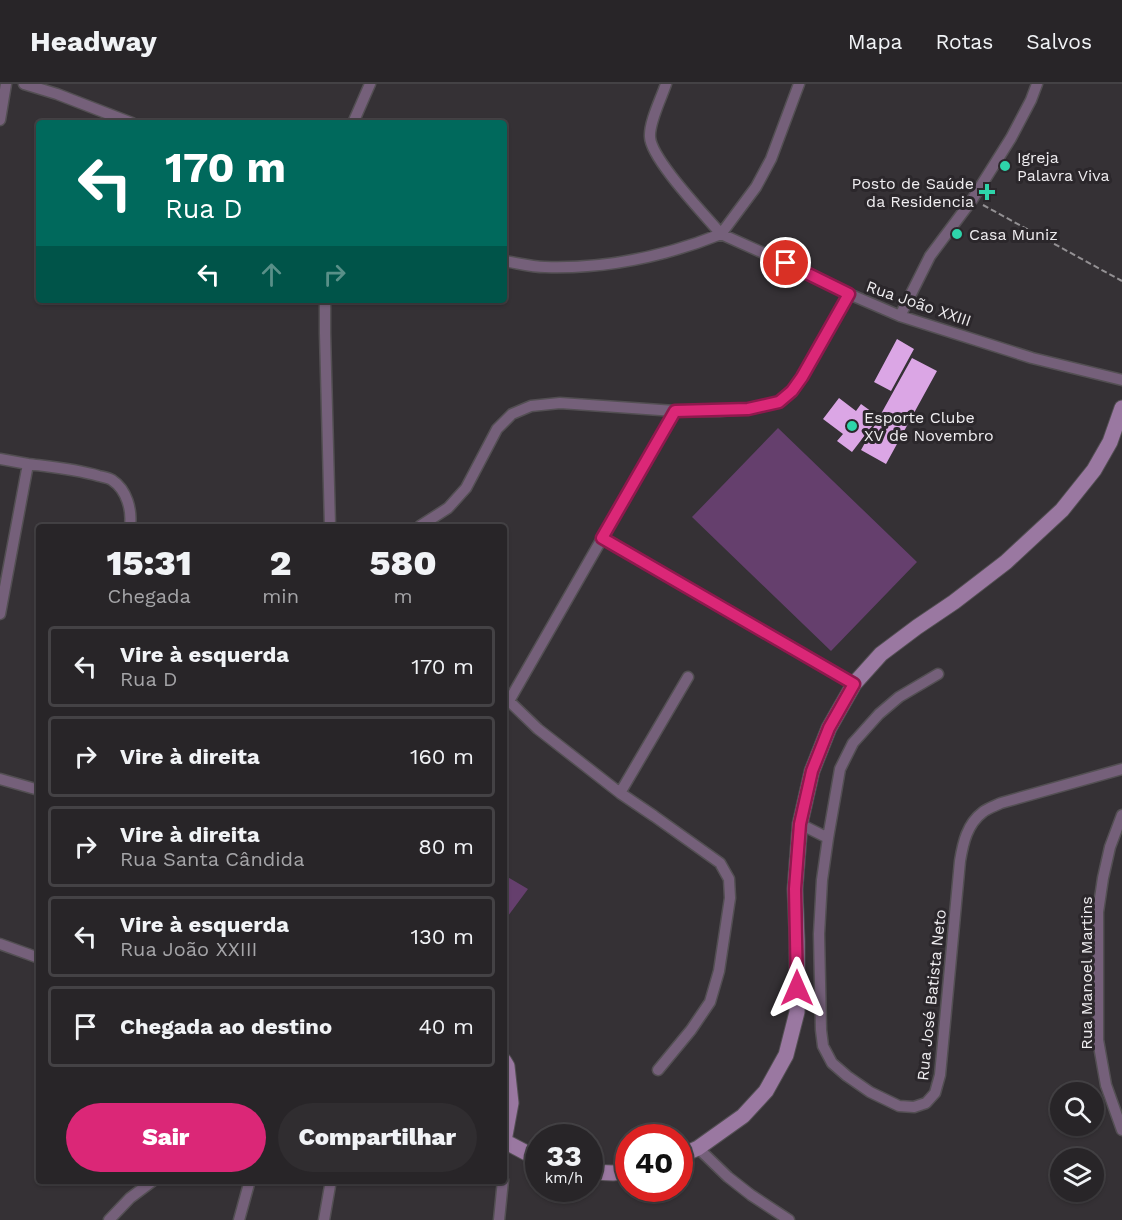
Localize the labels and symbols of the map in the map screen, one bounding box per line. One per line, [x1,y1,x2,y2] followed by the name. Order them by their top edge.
[1017,148,1110,185] place label: Igreja Palavra Viva
[998,159,1012,173] marker: Igreja Palavra Viva
[852,174,974,211] place label: Posto de Saúde da Residencia
[978,183,996,201] marker: Posto de Saúde da Residencia
[969,225,1058,244] place label: Casa Muniz
[950,227,964,241] marker: Casa Muniz
[760,237,811,288] pin
[864,277,974,330] street label: Rua João XXIII
[864,408,994,445] place label: Esporte Clube XV de Novembro
[845,419,859,433] marker: Esporte Clube XV de Novembro
[1077,896,1096,1050] street label: Rua Manoel Martins
[913,908,950,1082] street label: Rua José Batista Neto
[765,956,829,1020] position arrow
[615,1124,693,1202] speed limit sign: 40

